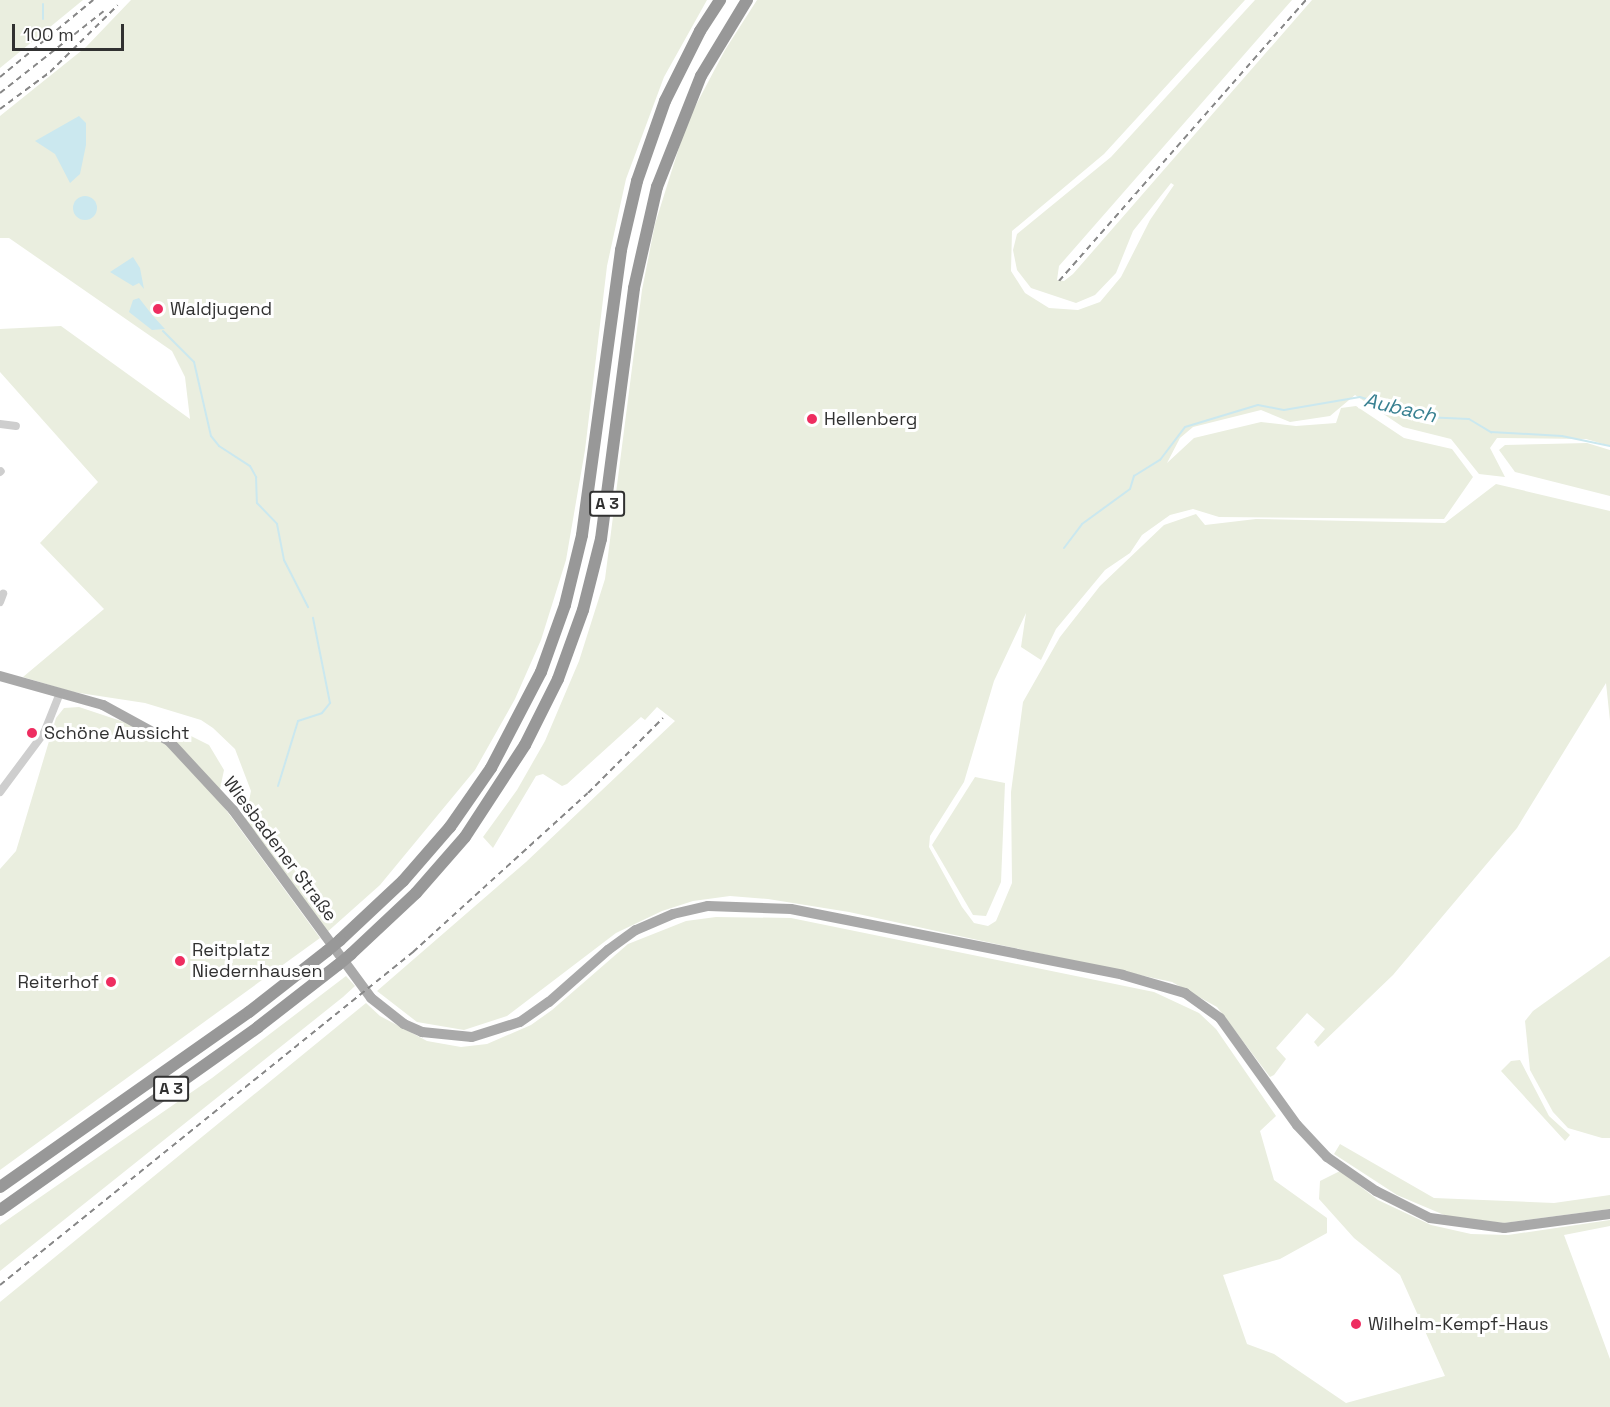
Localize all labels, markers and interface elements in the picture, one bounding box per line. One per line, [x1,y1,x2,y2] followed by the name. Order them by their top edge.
[15,12,128,50] scale bar
[23,23,74,46] text: 100 m
[170,298,272,320] place label: Waldjugend
[151,302,165,316] marker: Waldjugend
[1362,388,1438,428] water label: Aubach
[824,408,917,430] place label: Hellenberg
[805,412,819,426] marker: Hellenberg
[589,491,625,517] road number: A 3
[44,722,190,744] place label: Schöne Aussicht
[25,726,39,740] marker: Schöne Aussicht
[219,772,341,926] street label: Wiesbadener Straße
[192,940,322,982] place label: Reitplatz Niedernhausen
[173,954,187,968] marker: Reitplatz Niedernhausen
[17,971,99,993] place label: Reiterhof
[104,975,118,989] marker: Reiterhof
[153,1076,189,1102] road number: A 3
[1368,1313,1549,1335] place label: Wilhelm-Kempf-Haus
[1349,1317,1363,1331] marker: Wilhelm-Kempf-Haus

